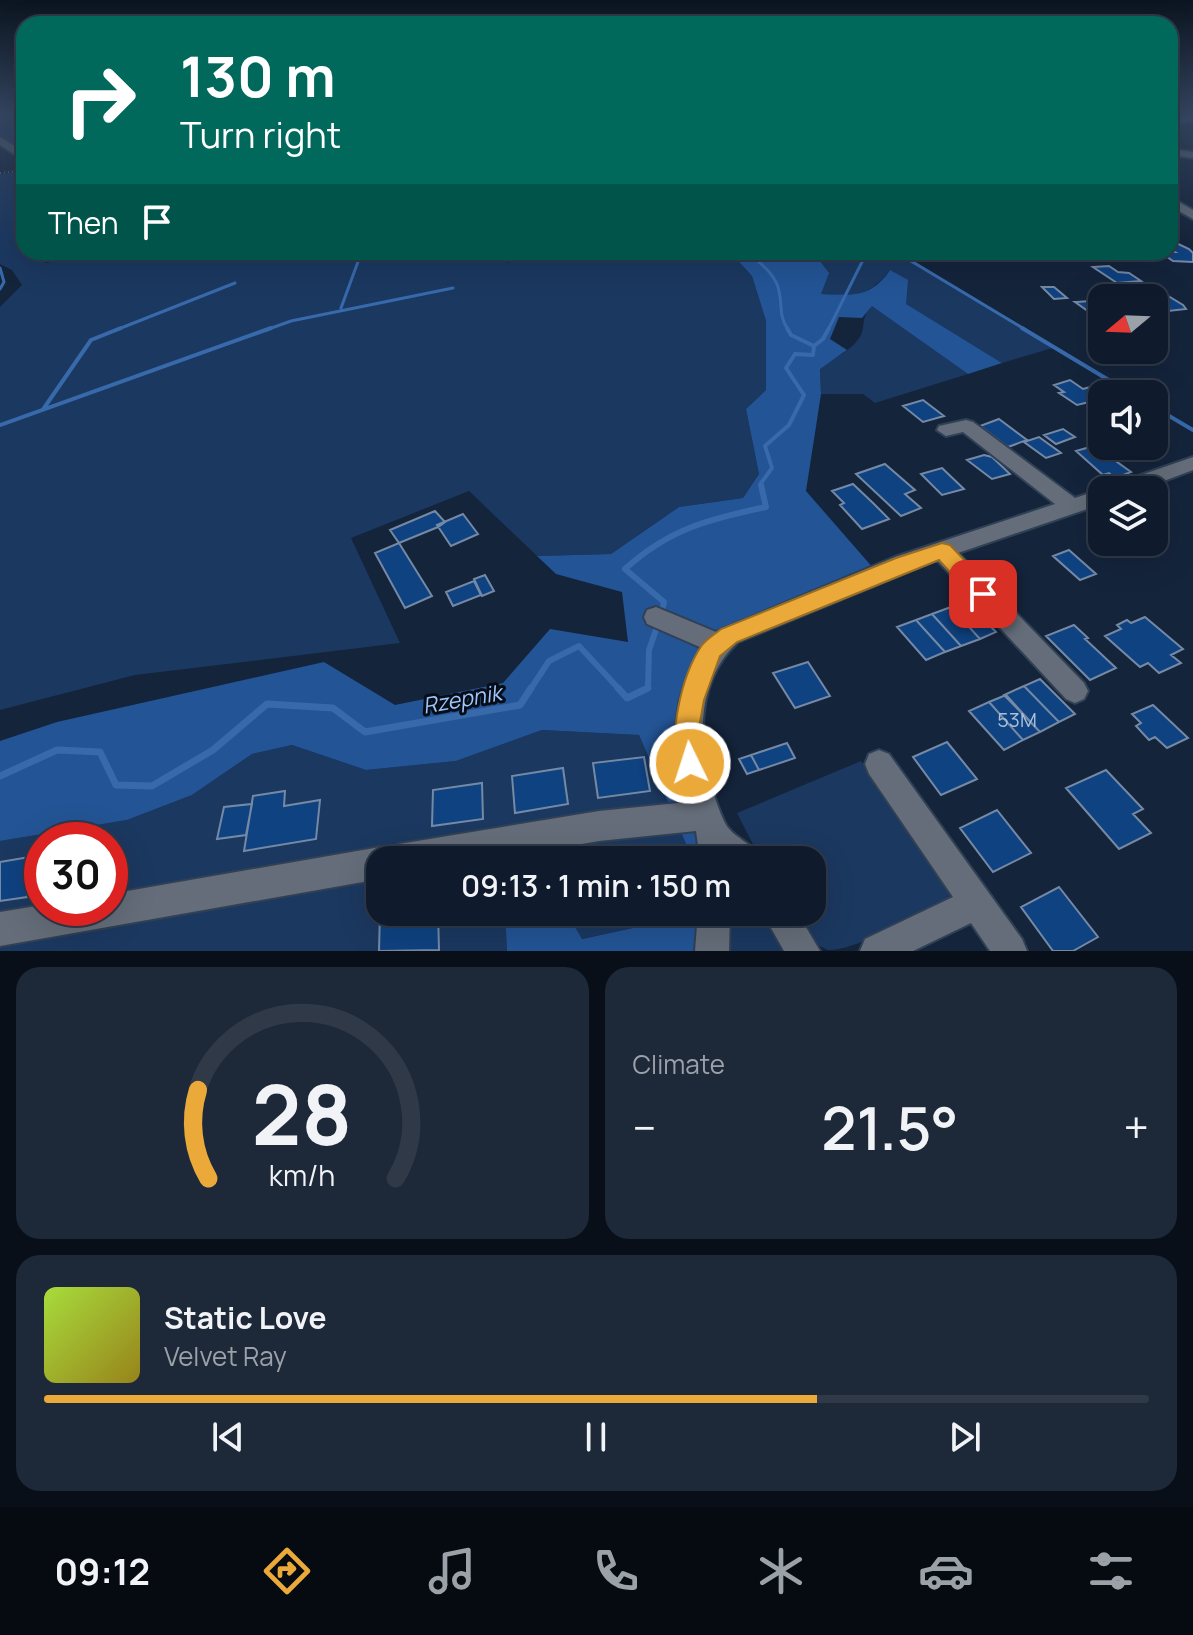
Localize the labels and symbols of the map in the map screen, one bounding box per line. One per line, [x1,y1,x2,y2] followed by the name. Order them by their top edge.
[1088,284,1168,364] north arrow
[949,560,1017,628] pin
[420,677,507,721] water label: Rzepnik
[997,706,1037,733] house number: 53M
[648,721,732,805] position arrow
[24,822,128,926] speed limit sign: 30

